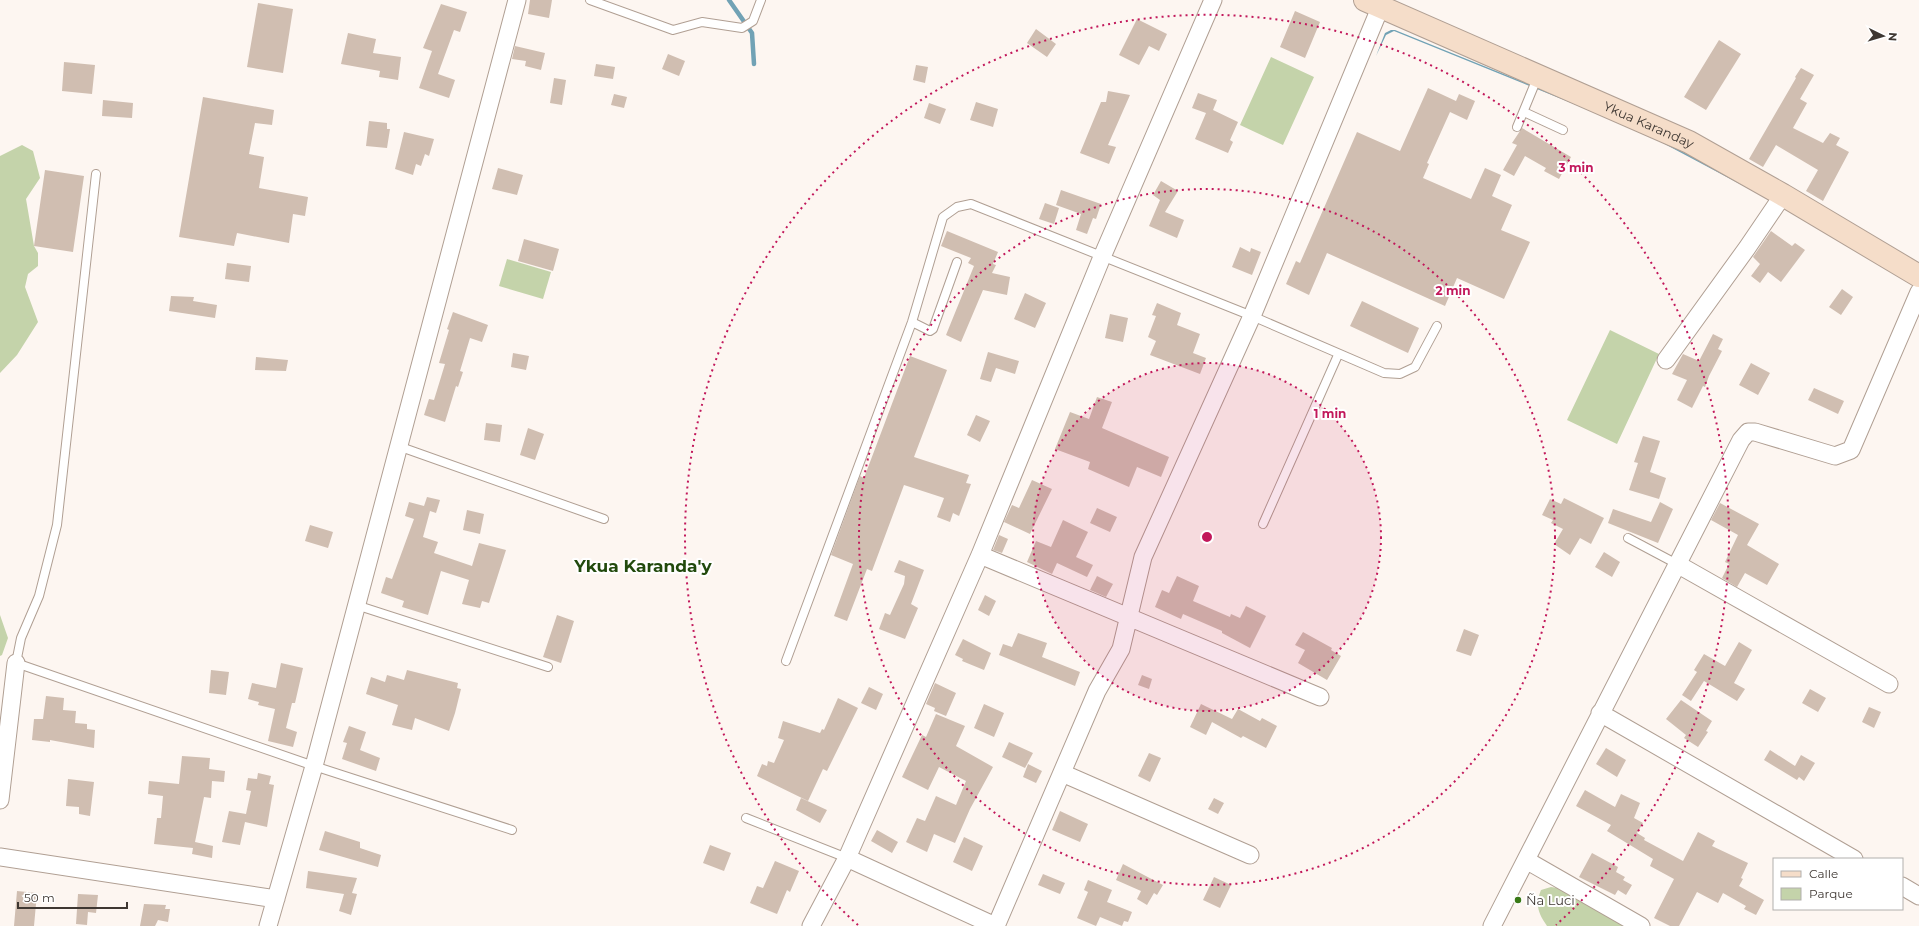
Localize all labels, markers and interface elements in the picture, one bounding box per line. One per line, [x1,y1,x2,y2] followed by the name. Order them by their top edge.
[1863,16,1903,56] north arrow
[1886,32,1900,42] text: N
[1601,98,1698,152] street label: Ykua Karanday
[1558,160,1594,175] text: 3 min
[1436,283,1470,298] text: 2 min
[1314,406,1346,421] text: 1 min
[1200,530,1214,544] centre of rings
[573,556,713,576] district label: Ykua Karanda'y
[1773,858,1903,910] legend
[1809,866,1838,881] text: Calle
[18,884,127,910] scale bar
[1809,886,1853,901] text: Parque
[24,890,55,905] text: 50 m
[1526,892,1575,908] place label: Ña Luci
[1513,895,1523,905] marker: Ña Luci

